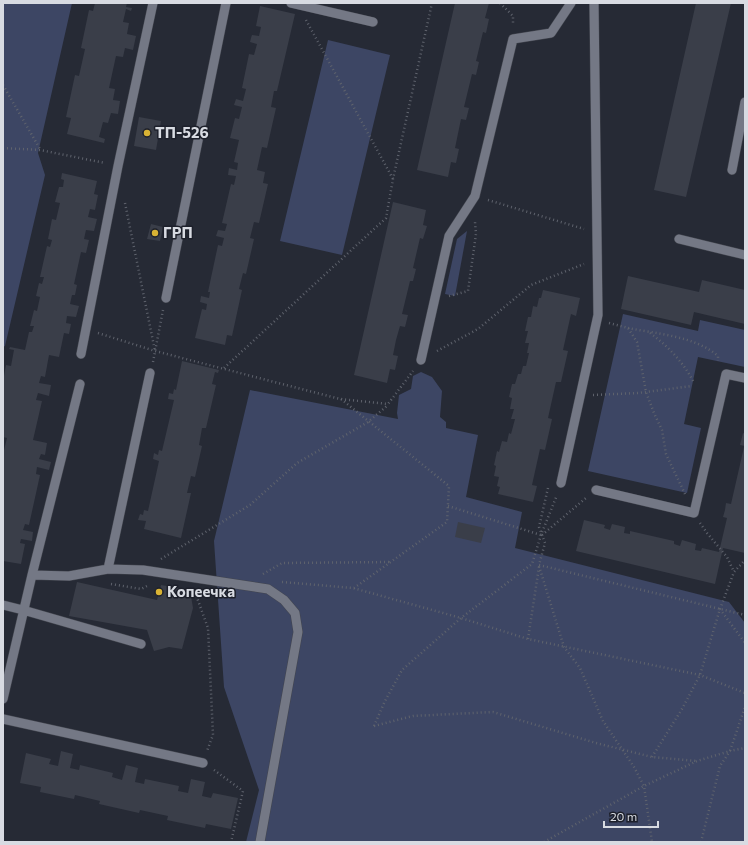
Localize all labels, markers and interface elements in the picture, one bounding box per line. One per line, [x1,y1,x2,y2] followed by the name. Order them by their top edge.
[155,123,209,141] place label: ТП-526
[142,128,152,138] marker: ТП-526
[163,223,193,241] place label: ГРП
[150,228,160,238] marker: ГРП
[167,582,235,600] place label: Копеечка
[154,587,164,597] marker: Копеечка
[604,803,658,829] scale bar
[610,809,637,823] text: 20 m

